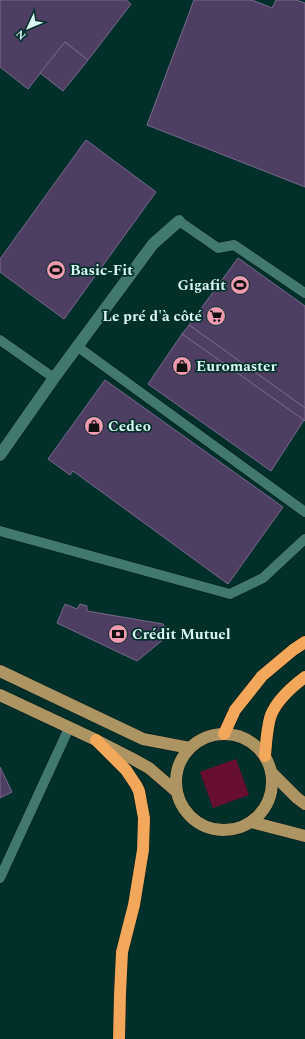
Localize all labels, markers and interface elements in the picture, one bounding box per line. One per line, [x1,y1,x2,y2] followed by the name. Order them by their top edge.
[8,8,48,48] north arrow
[12,25,30,44] text: N
[45,259,67,281] sports icon: Basic-Fit
[70,259,133,282] place label: Basic-Fit
[178,274,226,297] place label: Gigafit
[229,274,251,296] sports icon: Gigafit
[102,305,202,328] place label: Le pré d'à côté
[205,305,227,327] supermarket icon: Le pré d'à côté
[171,355,193,377] shop icon: Euromaster
[196,355,277,378] place label: Euromaster
[83,415,105,437] shop icon: Cedeo
[108,415,151,438] place label: Cedeo
[107,623,129,645] bank icon: Crédit Mutuel
[132,623,231,646] place label: Crédit Mutuel

